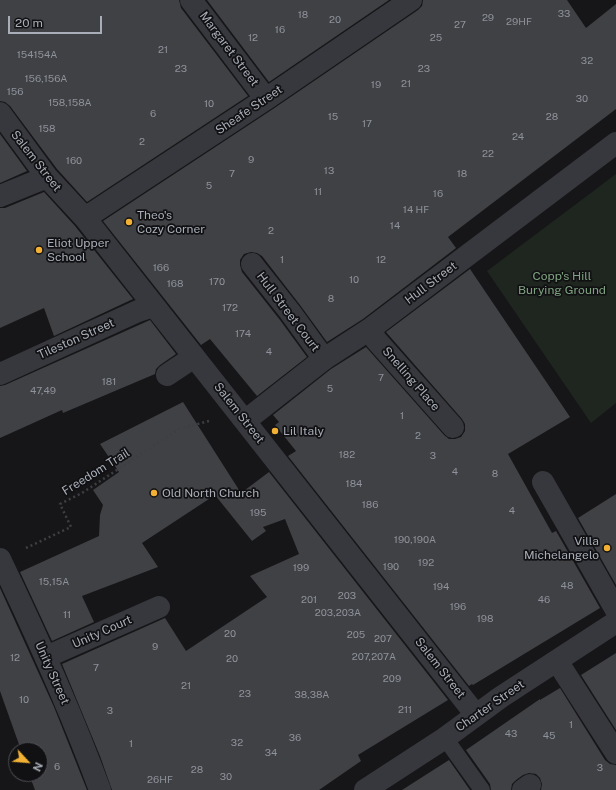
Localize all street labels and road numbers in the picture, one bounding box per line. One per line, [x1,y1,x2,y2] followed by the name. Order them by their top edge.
[196,9,262,89] street label: Margaret Street
[213,82,285,138] street label: Sheafe Street
[8,128,64,194] street label: Salem Street
[402,259,460,307] street label: Hull Street
[254,270,322,354] street label: Hull Street Court
[35,316,117,362] street label: Tileston Street
[379,344,443,414] street label: Snelling Place
[211,380,267,446] street label: Salem Street
[59,445,133,499] street label: Freedom Trail
[70,613,134,651] street label: Unity Court
[412,635,468,701] street label: Salem Street
[32,639,72,707] street label: Unity Street
[453,677,527,735] street label: Charter Street

